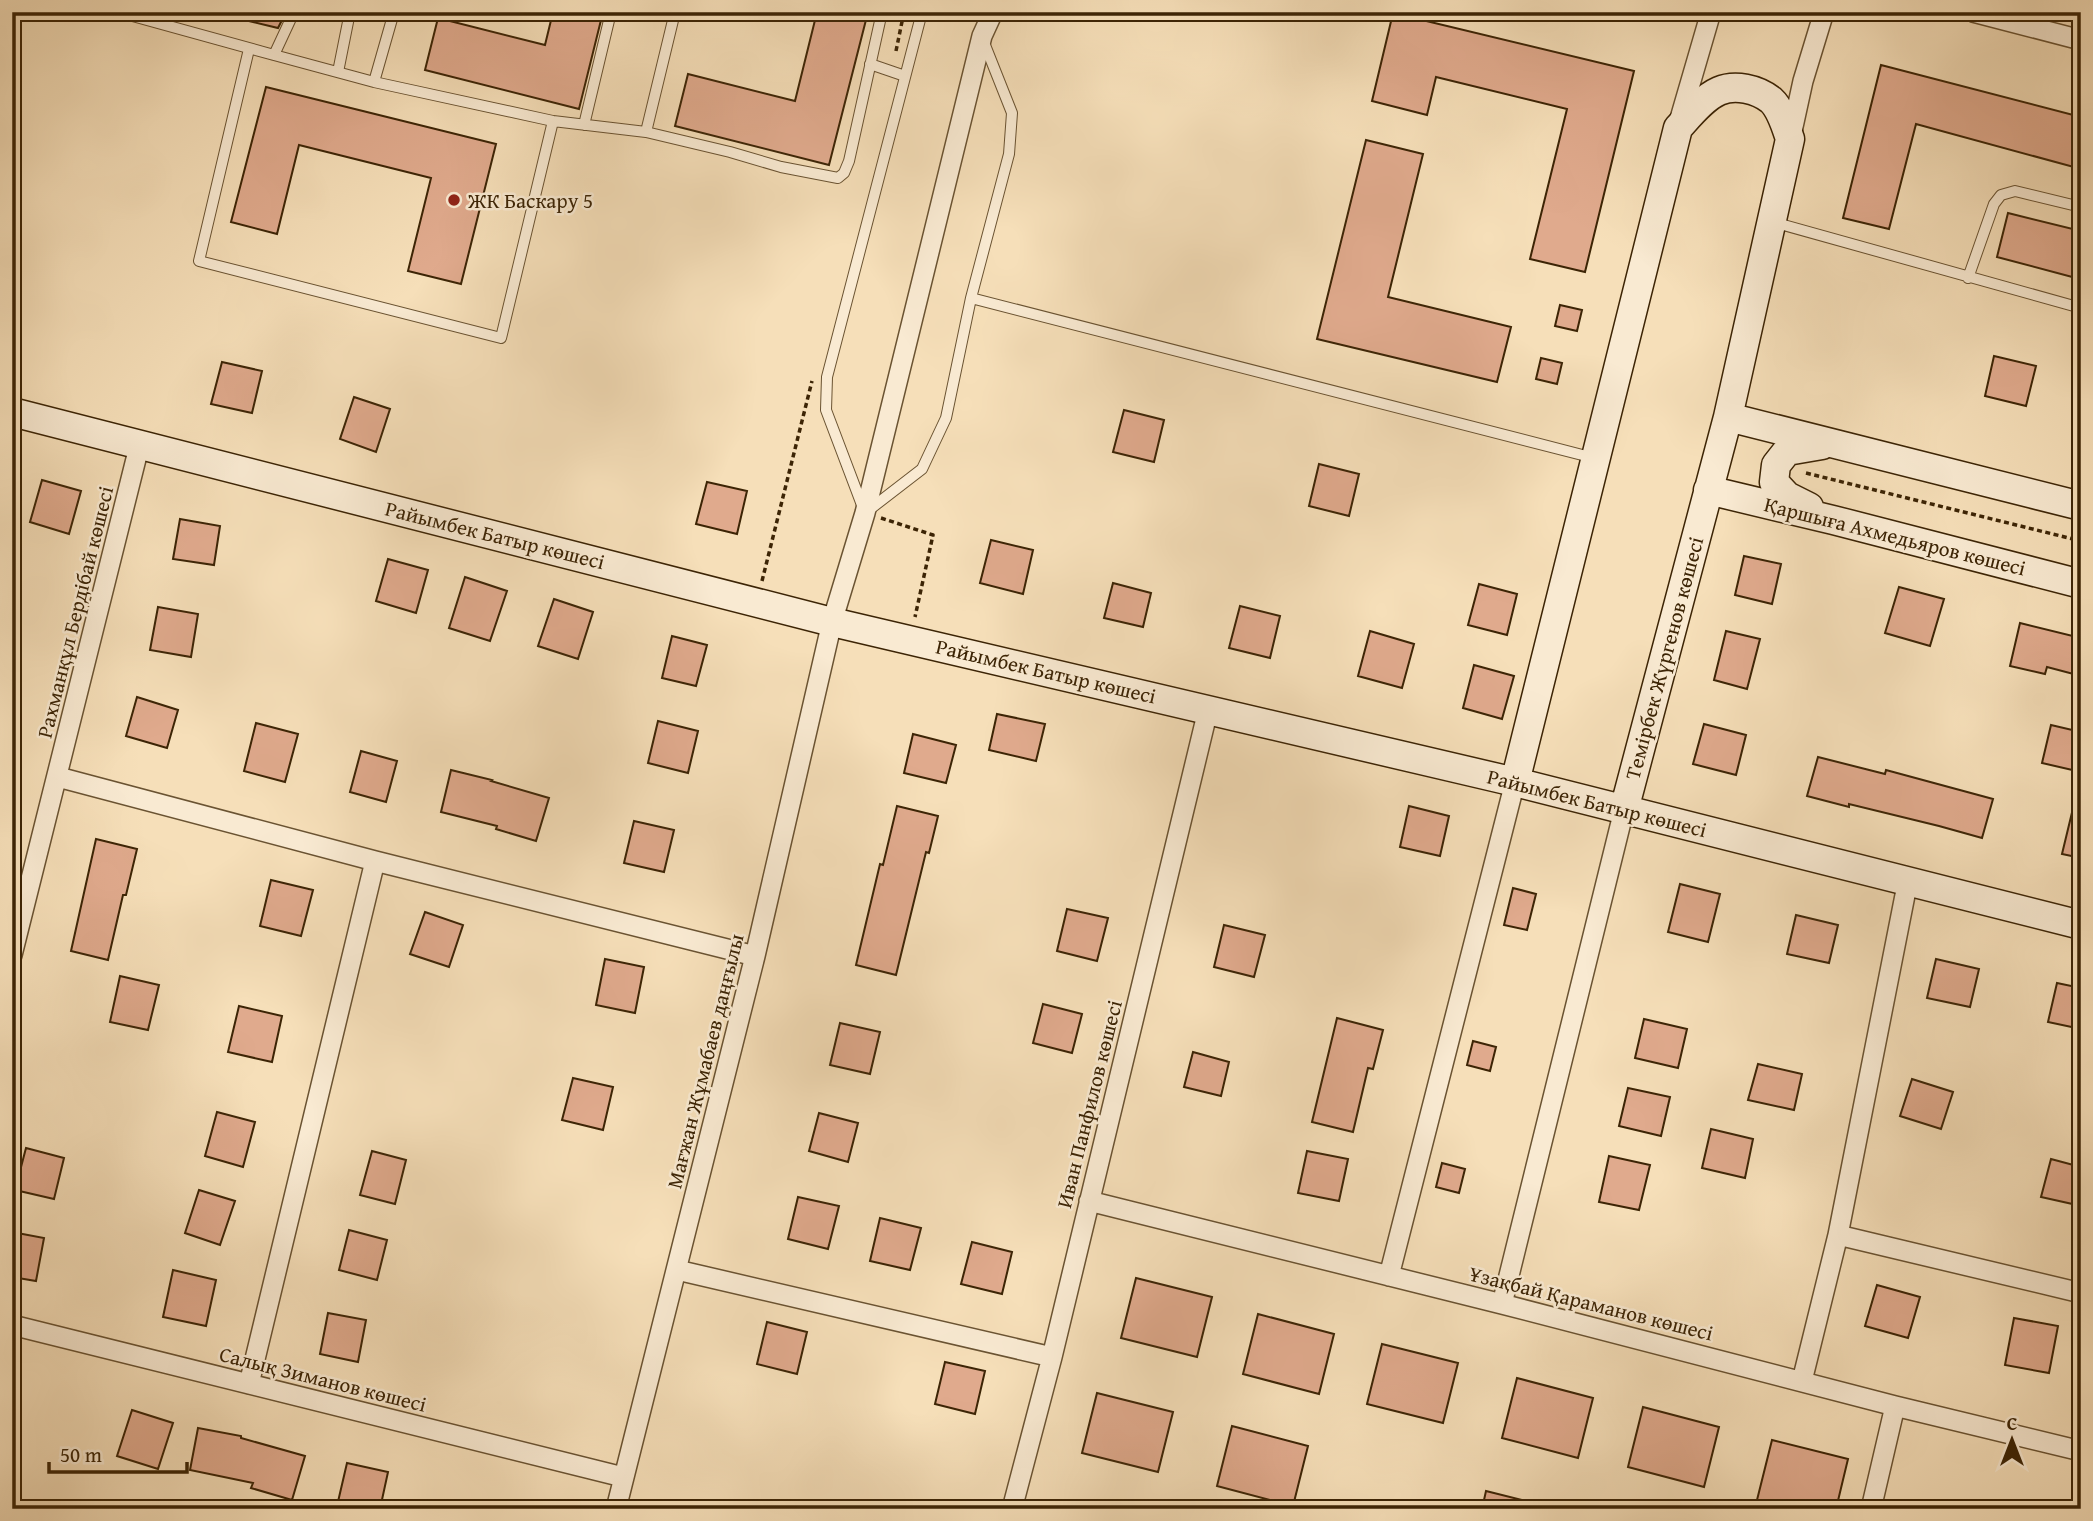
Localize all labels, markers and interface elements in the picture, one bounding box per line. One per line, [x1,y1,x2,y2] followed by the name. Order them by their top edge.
[467,185,593,216] place label: ЖК Баскару 5
[446,192,462,208] marker: ЖК Баскару 5
[29,483,121,741] street label: Рахманқұл Бердібай көшесі
[1761,488,2029,584] street label: Қаршыға Ахмедьяров көшесі
[382,493,608,577] street label: Райымбек Батыр көшесі
[1617,533,1711,783] street label: Темірбек Жүргенов көшесі
[933,631,1159,711] street label: Райымбек Батыр көшесі
[1484,761,1710,845] street label: Райымбек Батыр көшесі
[658,930,752,1192] street label: Мағжан Жұмабаев даңғылы
[1048,997,1130,1211] street label: Иван Панфилов көшесі
[1466,1258,1717,1348] street label: Ұзақбай Қараманов көшесі
[216,1338,430,1420] street label: Салық Зиманов көшесі
[1978,1406,2048,1476] north arrow
[2007,1409,2018,1437] text: С
[49,1430,187,1474] scale bar
[60,1439,102,1470] text: 50 m

